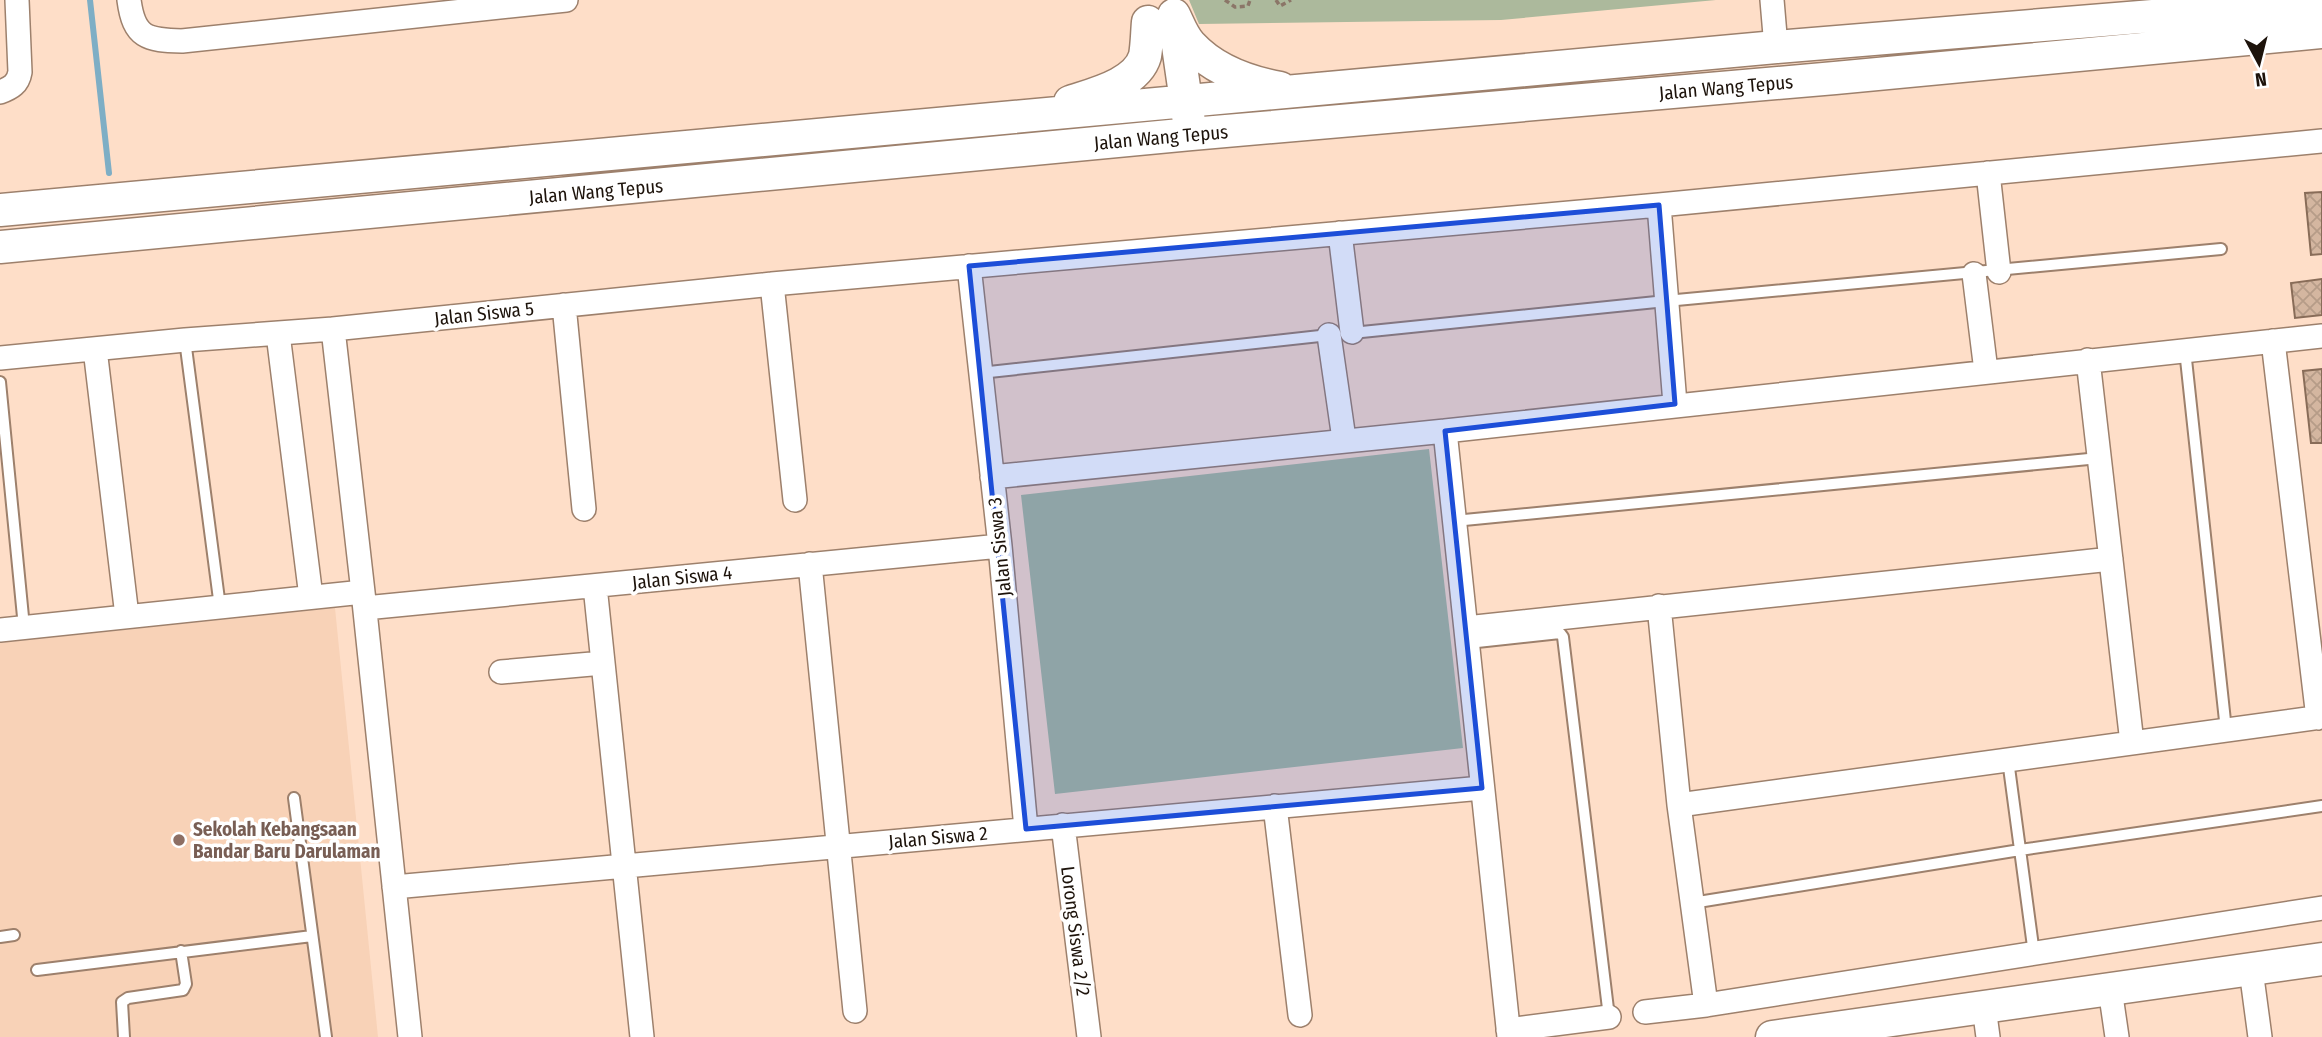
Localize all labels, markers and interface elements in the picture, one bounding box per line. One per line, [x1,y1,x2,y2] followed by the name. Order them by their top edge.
[2224,28,2294,98] north arrow
[2254,67,2268,91] text: N
[1658,70,1794,105] street label: Jalan Wang Tepus
[1093,120,1229,155] street label: Jalan Wang Tepus
[528,174,664,209] street label: Jalan Wang Tepus
[433,297,535,330] street label: Jalan Siswa 5
[983,496,1016,598] street label: Jalan Siswa 3
[631,561,733,594] street label: Jalan Siswa 4
[193,818,380,863] place label: Sekolah Kebangsaan Bandar Baru Darulaman
[887,822,989,853] street label: Jalan Siswa 2
[171,832,187,848] marker: Sekolah Kebangsaan Bandar Baru Darulaman
[1056,865,1095,997] street label: Lorong Siswa 2/2

